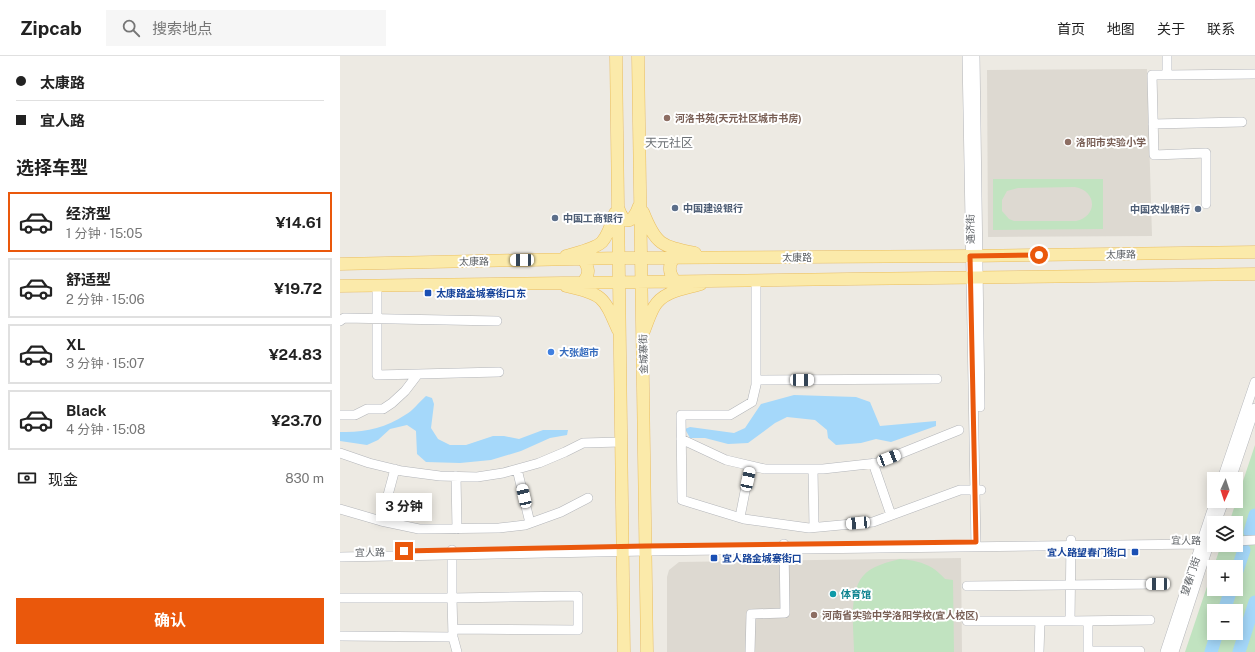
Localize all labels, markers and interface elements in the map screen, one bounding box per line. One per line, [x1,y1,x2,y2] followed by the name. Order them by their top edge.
[106,10,386,46] search box
[20,17,82,39] text: Zipcab
[120,17,142,39] icon: search
[152,20,212,37] text: 搜索地点
[1057,21,1085,37] text: 首页
[1107,21,1135,37] text: 地图
[1157,21,1185,37] text: 关于
[1207,21,1235,37] text: 联系
[40,74,85,91] text: 太康路
[40,112,85,129] text: 宜人路
[675,112,802,124] place label: 河洛书苑(天元社区城市书房)
[662,113,672,123] marker: 河洛书苑(天元社区城市书房)
[645,136,693,150] district label: 天元社区
[1076,136,1146,148] place label: 洛阳市实验小学
[1063,137,1073,147] marker: 洛阳市实验小学
[16,157,88,178] text: 选择车型
[683,202,743,214] place label: 中国建设银行
[670,203,680,213] marker: 中国建设银行
[1130,203,1190,215] place label: 中国农业银行
[18,204,54,240] icon: car
[1193,204,1203,214] marker: 中国农业银行
[66,205,111,222] text: 经济型
[563,212,623,224] place label: 中国工商银行
[550,213,560,223] marker: 中国工商银行
[275,214,322,231] text: ¥14.61
[964,214,976,244] street label: 通济街
[66,226,143,241] text: 1 分钟 · 15:05
[1030,246,1048,264] route start
[1106,248,1136,260] street label: 太康路
[782,251,812,263] street label: 太康路
[510,254,534,266] car
[459,255,489,267] street label: 太康路
[18,270,54,306] icon: car
[66,271,111,288] text: 舒适型
[274,280,322,297] text: ¥19.72
[436,287,526,299] place label: 太康路金城寨街口东
[423,288,433,298] marker: 太康路金城寨街口东
[66,292,145,307] text: 2 分钟 · 15:06
[637,334,649,374] street label: 金城寨街
[18,336,54,372] icon: car
[66,336,85,353] text: XL
[269,346,322,363] text: ¥24.83
[559,346,599,358] place label: 大张超市
[546,347,556,357] marker: 大张超市
[66,356,145,371] text: 3 分钟 · 15:07
[790,374,814,386] car
[18,402,54,438] icon: car
[66,402,106,419] text: Black
[271,412,322,429] text: ¥23.70
[66,422,145,437] text: 4 分钟 · 15:08
[876,448,902,468] car
[740,466,756,492] car
[16,467,38,489] icon: cash
[48,471,78,488] text: 现金
[285,471,324,486] text: 830 m
[1207,472,1243,508] north arrow
[1207,472,1243,640] map controls
[515,483,533,509] car
[376,493,432,521] callout: 3 分钟
[385,499,423,514] text: 3 分钟
[846,516,870,530] car
[1207,516,1243,552] button: layers
[1171,534,1201,546] street label: 宜人路
[395,542,413,560] route end
[355,546,385,558] street label: 宜人路
[1047,546,1127,558] place label: 宜人路望春门街口
[1130,547,1140,557] marker: 宜人路望春门街口
[722,552,802,564] place label: 宜人路金城寨街口
[709,553,719,563] marker: 宜人路金城寨街口
[1178,555,1202,597] street label: 望春门街
[1207,560,1243,596] button: +
[1146,578,1170,590] car
[840,588,871,600] place label: 体育馆
[828,589,838,599] marker: 体育馆
[16,598,324,644] button: 确认
[1207,604,1243,640] button: −
[822,609,979,621] place label: 河南省实验中学洛阳学校(宜人校区)
[809,610,819,620] marker: 河南省实验中学洛阳学校(宜人校区)

